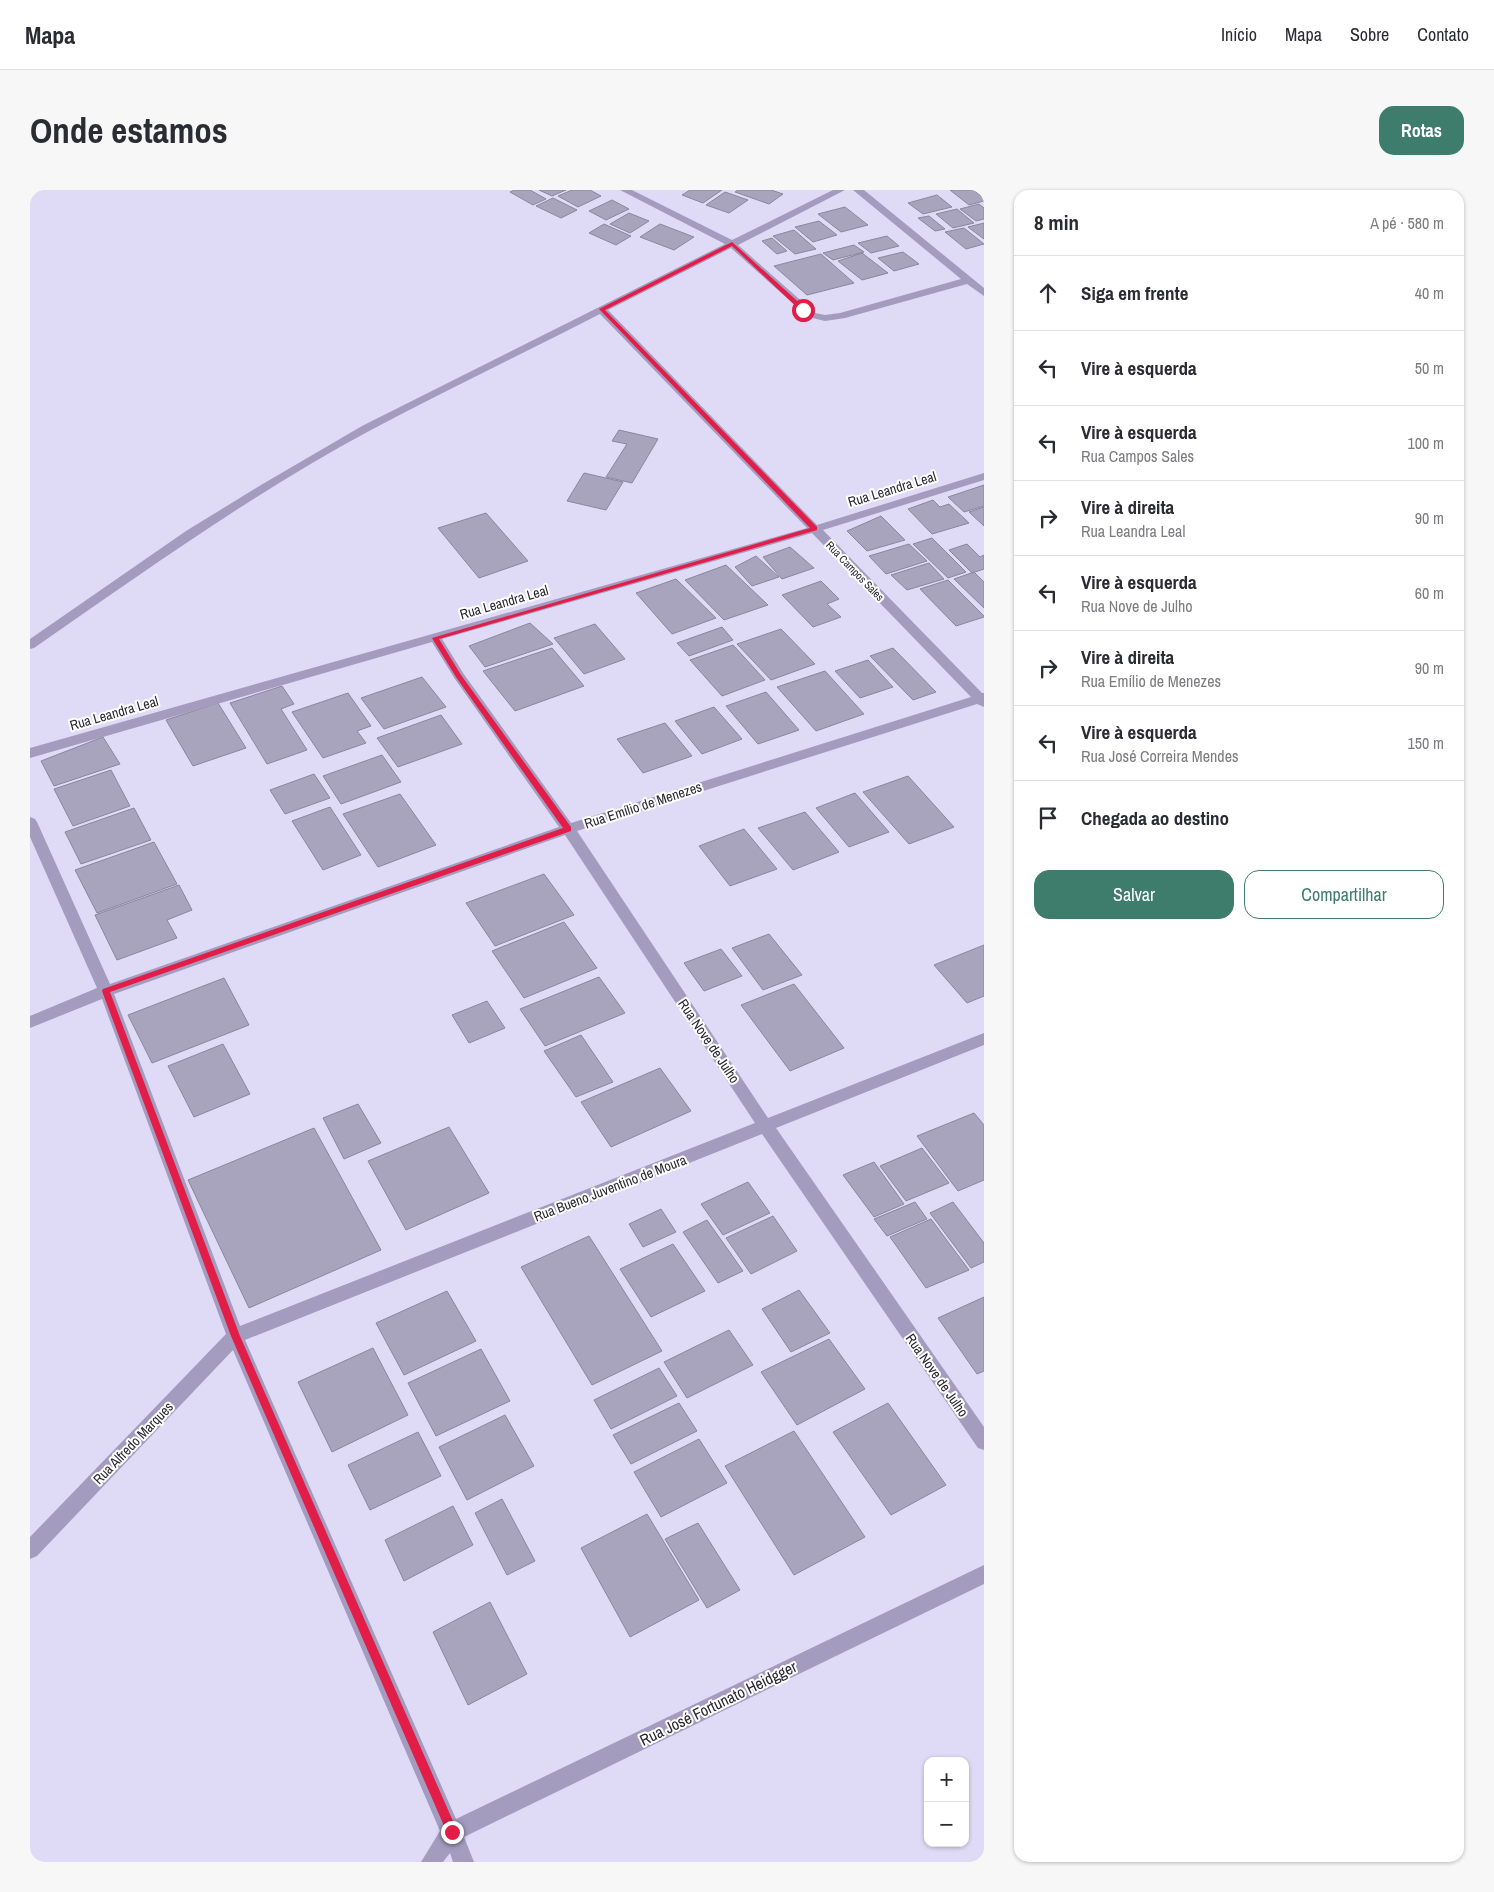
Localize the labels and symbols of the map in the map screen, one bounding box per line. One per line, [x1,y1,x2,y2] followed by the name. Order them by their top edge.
[792,299,815,322] route start
[846,467,938,511] street label: Rua Leandra Leal
[823,538,887,604] street label: Rua Campos Sales
[458,581,550,623] street label: Rua Leandra Leal
[68,692,160,734] street label: Rua Leandra Leal
[582,777,704,832] street label: Rua Emílio de Menezes
[674,995,744,1087] street label: Rua Nove de Julho
[531,1150,689,1225] street label: Rua Bueno Juventino de Moura
[902,1330,972,1420] street label: Rua Nove de Julho
[89,1398,177,1488] street label: Rua Alfredo Marques
[636,1655,801,1751] street label: Rua José Fortunato Heidgger
[441,1821,464,1844] route end

